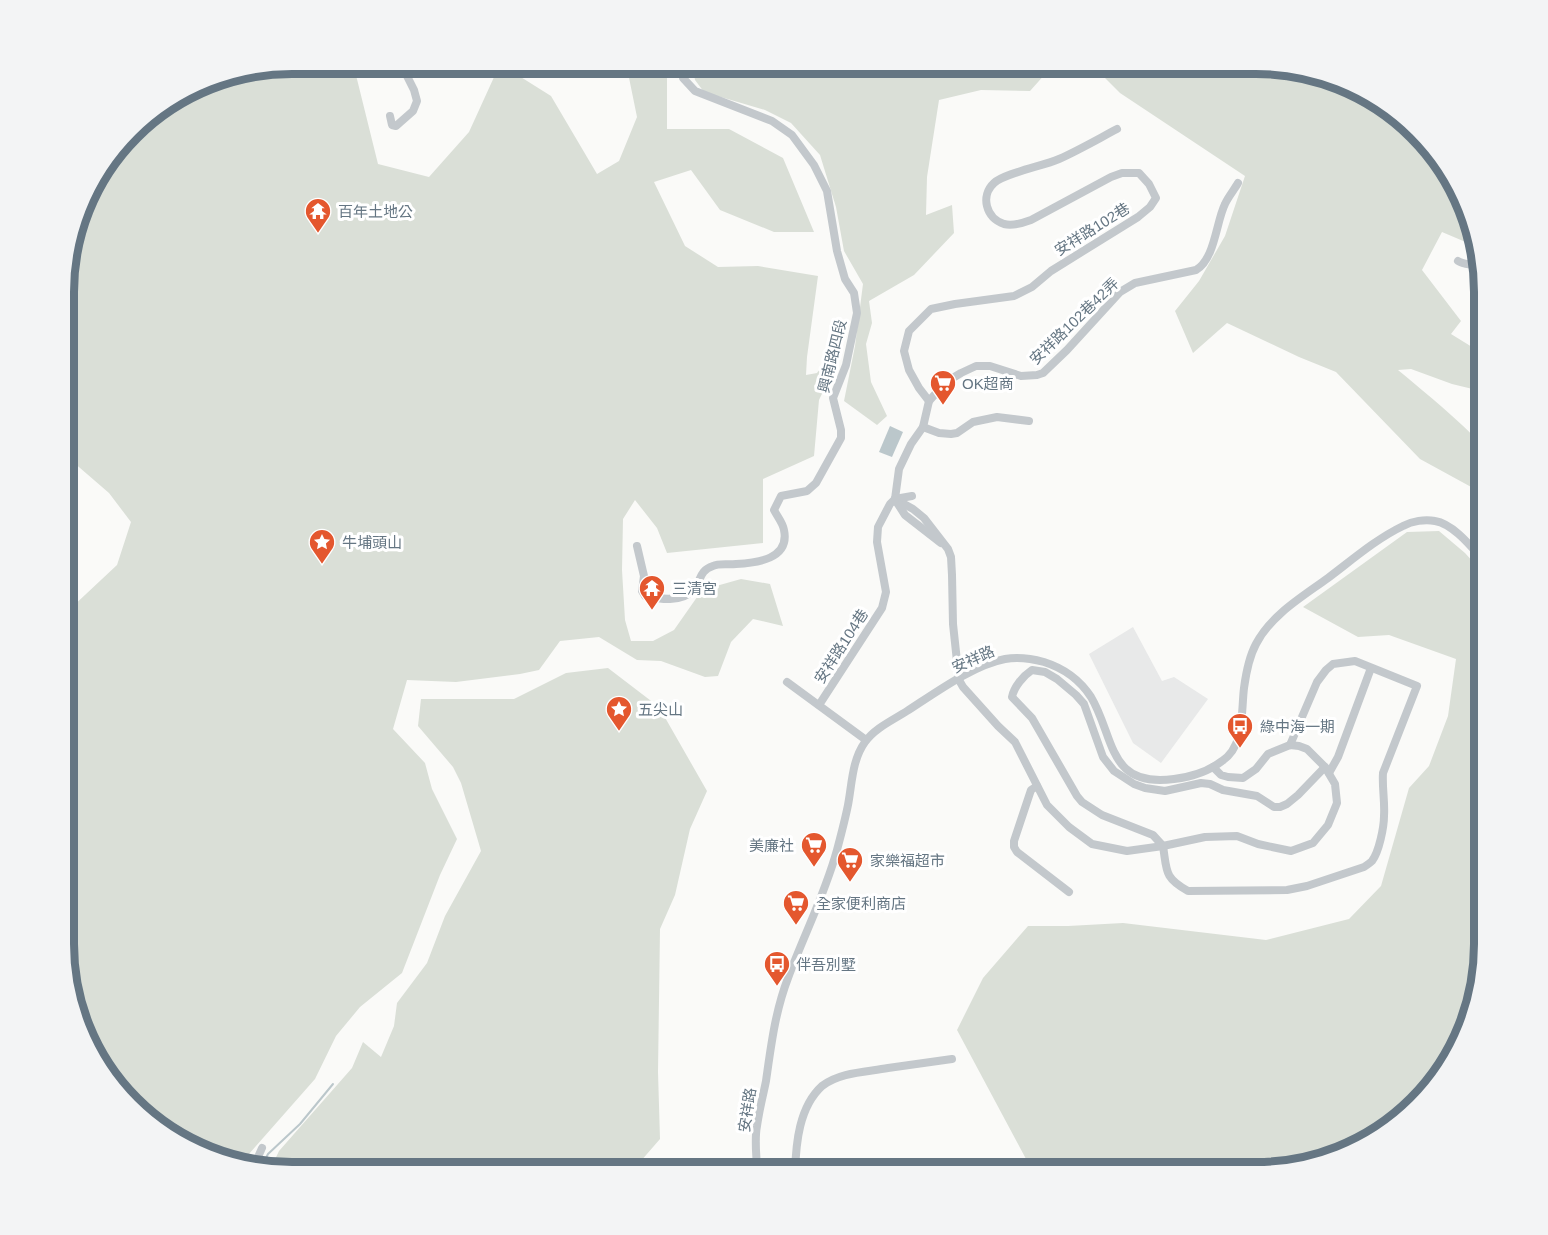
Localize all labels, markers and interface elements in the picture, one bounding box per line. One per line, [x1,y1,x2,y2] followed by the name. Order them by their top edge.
[303,196,333,234] temple icon: 百年土地公
[1051,199,1133,259] street label: 安祥路102巷
[338,203,413,220] place label: 百年土地公
[1026,274,1122,368] street label: 安祥路102巷42弄
[815,318,849,394] street label: 興南路四段
[928,368,958,406] supermarket icon: OK超商
[962,375,1014,392] place label: OK超商
[307,527,337,565] place icon: 牛埔頭山
[342,534,402,551] place label: 牛埔頭山
[637,573,667,611] temple icon: 三清宮
[672,580,717,597] place label: 三清宮
[811,606,871,686] street label: 安祥路104巷
[949,642,997,676] street label: 安祥路
[604,694,634,732] place icon: 五尖山
[638,701,683,718] place label: 五尖山
[1225,711,1255,749] bus stop icon: 綠中海一期
[1260,718,1335,735] place label: 綠中海一期
[799,830,829,868] supermarket icon: 美廉社
[749,837,794,854] place label: 美廉社
[835,845,865,883] supermarket icon: 家樂福超市
[870,852,945,869] place label: 家樂福超市
[781,888,811,926] supermarket icon: 全家便利商店
[816,895,906,912] place label: 全家便利商店
[762,949,792,987] bus stop icon: 伴吾別墅
[796,956,856,973] place label: 伴吾別墅
[735,1086,759,1134] street label: 安祥路

